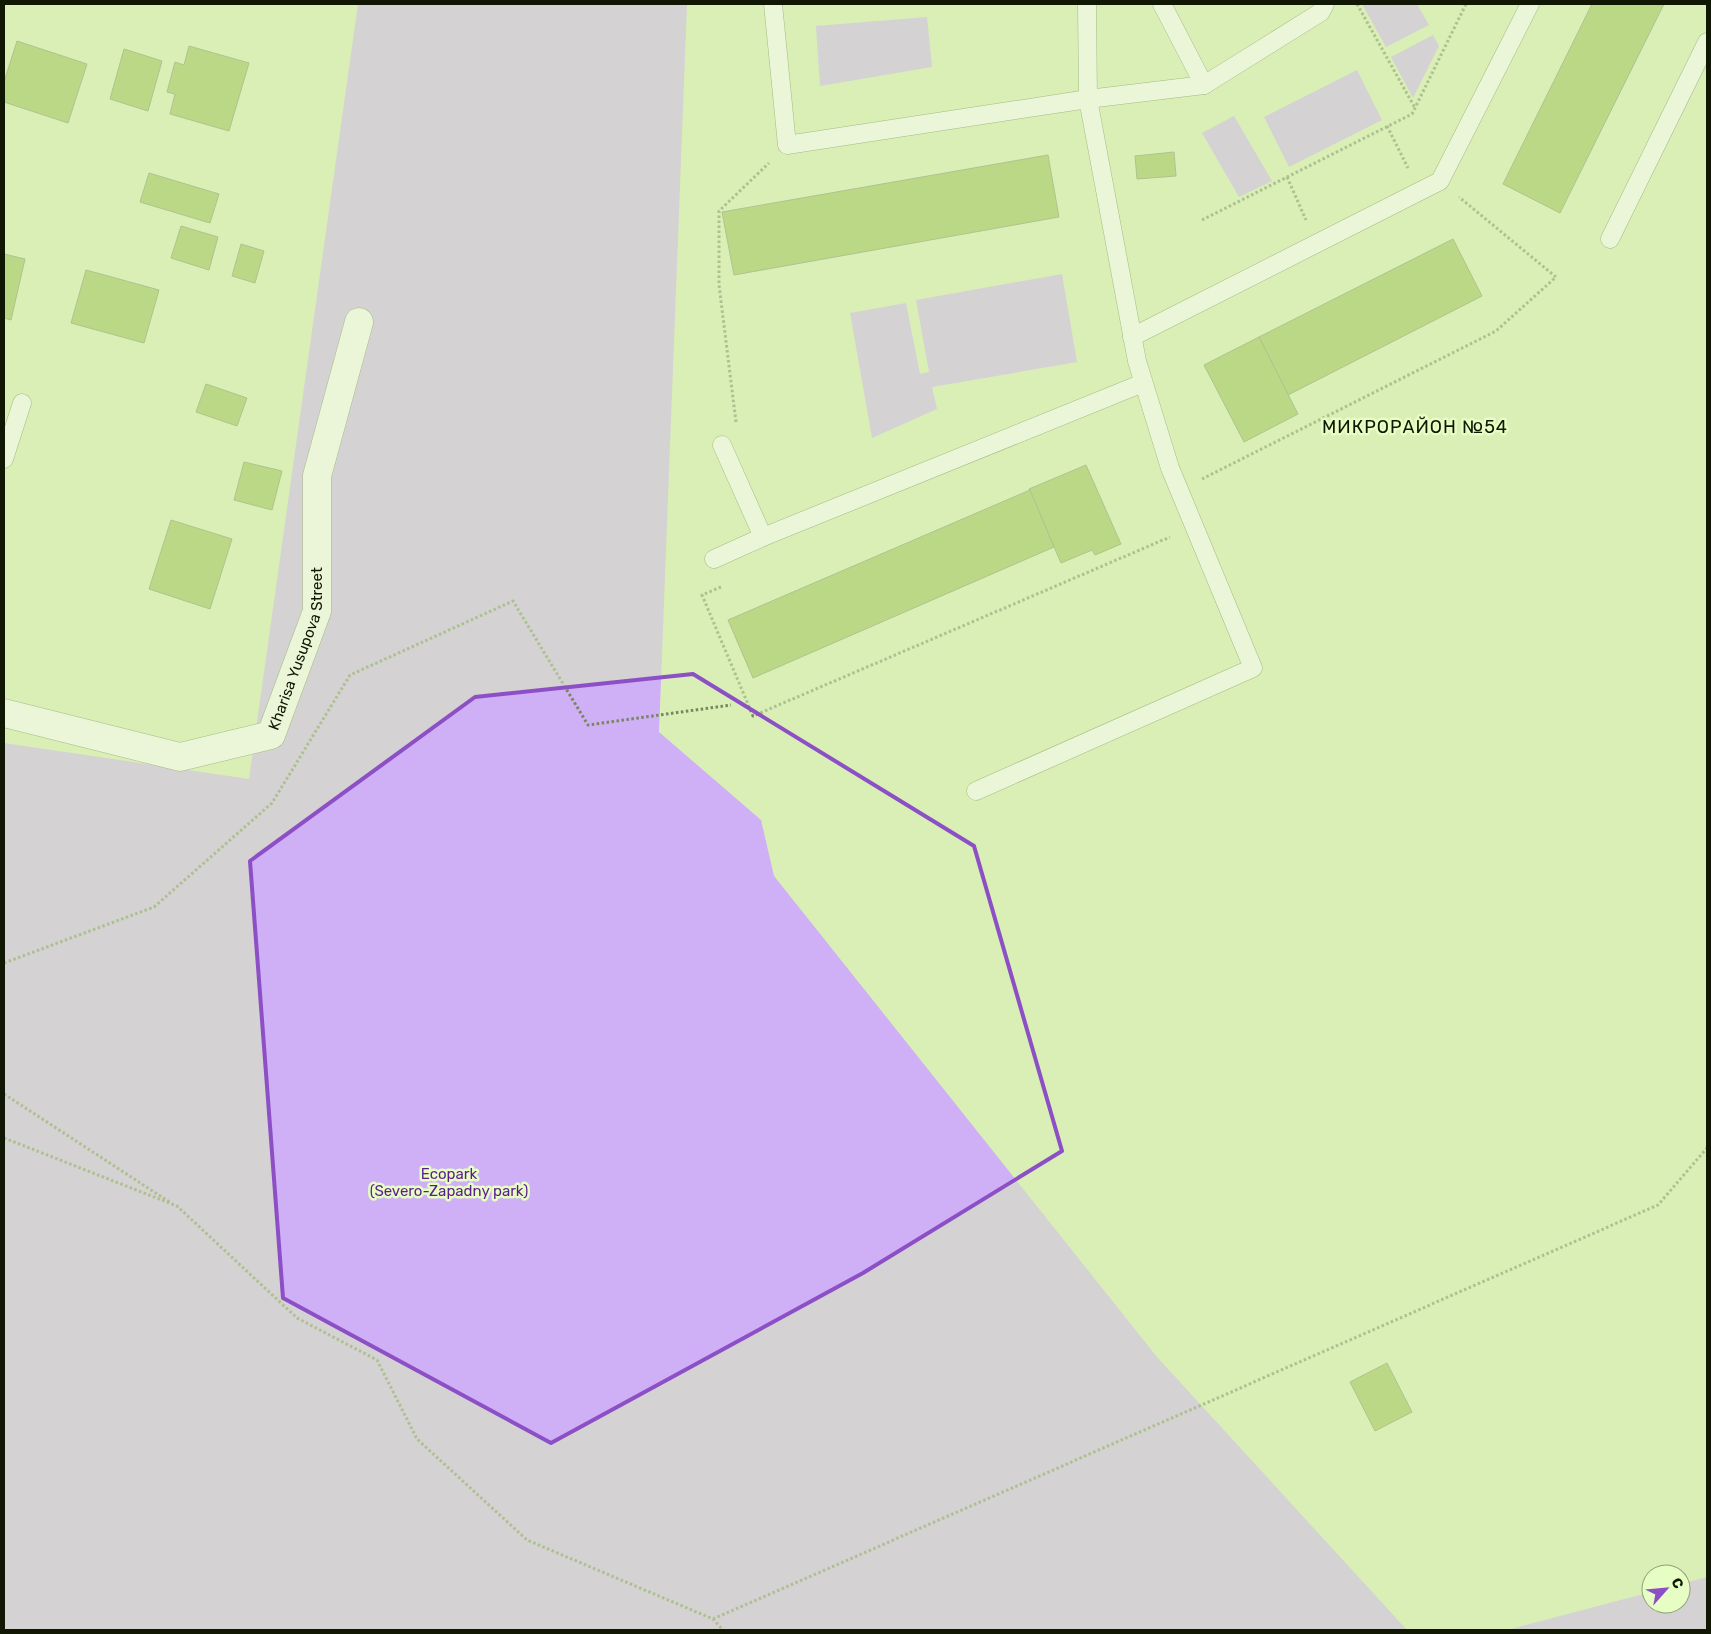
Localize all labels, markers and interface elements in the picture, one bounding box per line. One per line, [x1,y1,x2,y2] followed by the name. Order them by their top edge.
[1322,416,1508,438] district label: МИКРОРАЙОН №54
[265,567,326,733] street label: Kharisa Yusupova Street
[370,1165,528,1200] park label: Ecopark (Severo-Zapadny park)
[1641,1564,1691,1614] north arrow
[1667,1575,1687,1592] text: С

